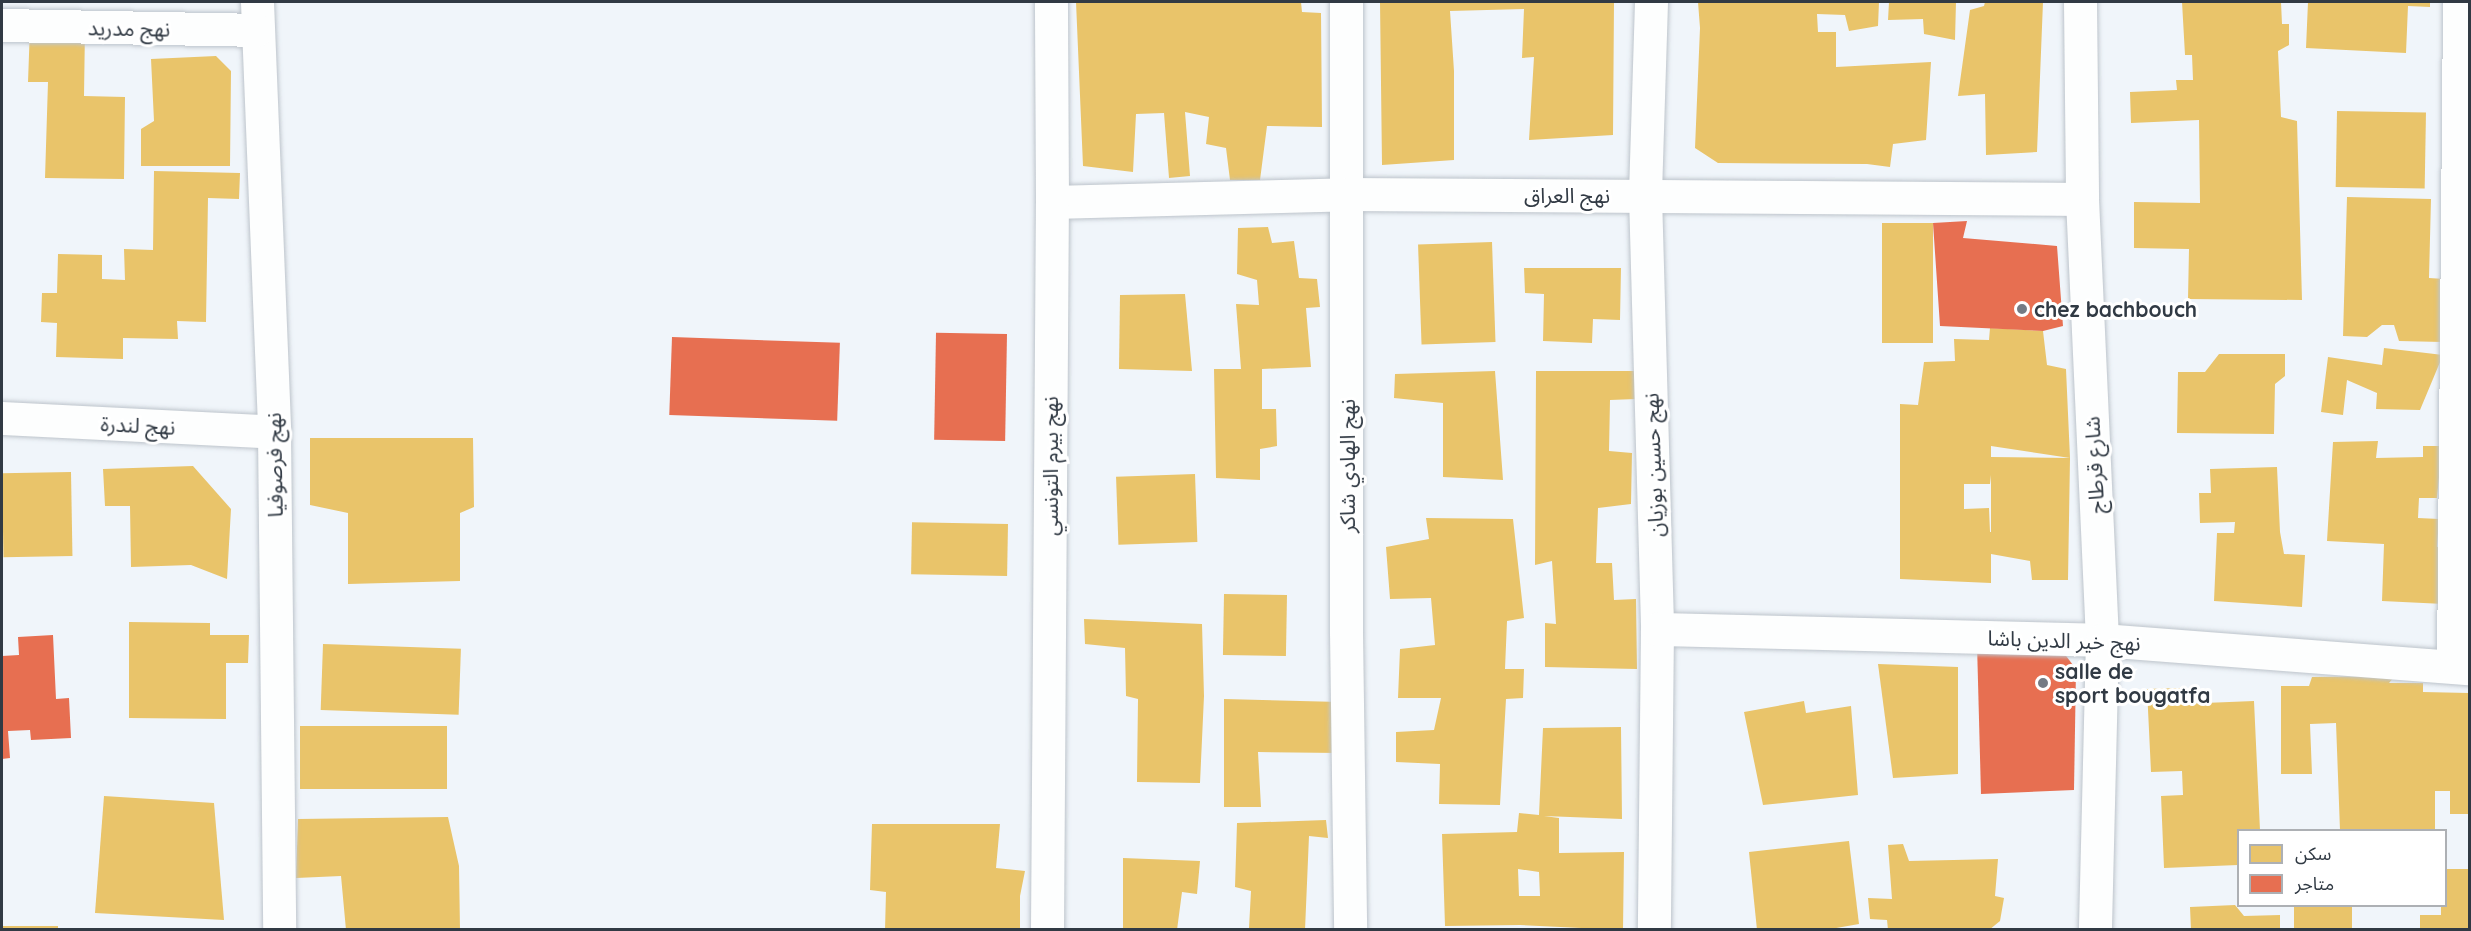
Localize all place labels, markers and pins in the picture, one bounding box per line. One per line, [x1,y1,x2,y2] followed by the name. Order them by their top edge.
[2034,296,2197,322] place label: chez bachbouch
[2015,302,2029,316] marker: chez bachbouch
[2055,658,2210,708] place label: salle de sport bougatfa
[2036,676,2050,690] marker: salle de sport bougatfa

